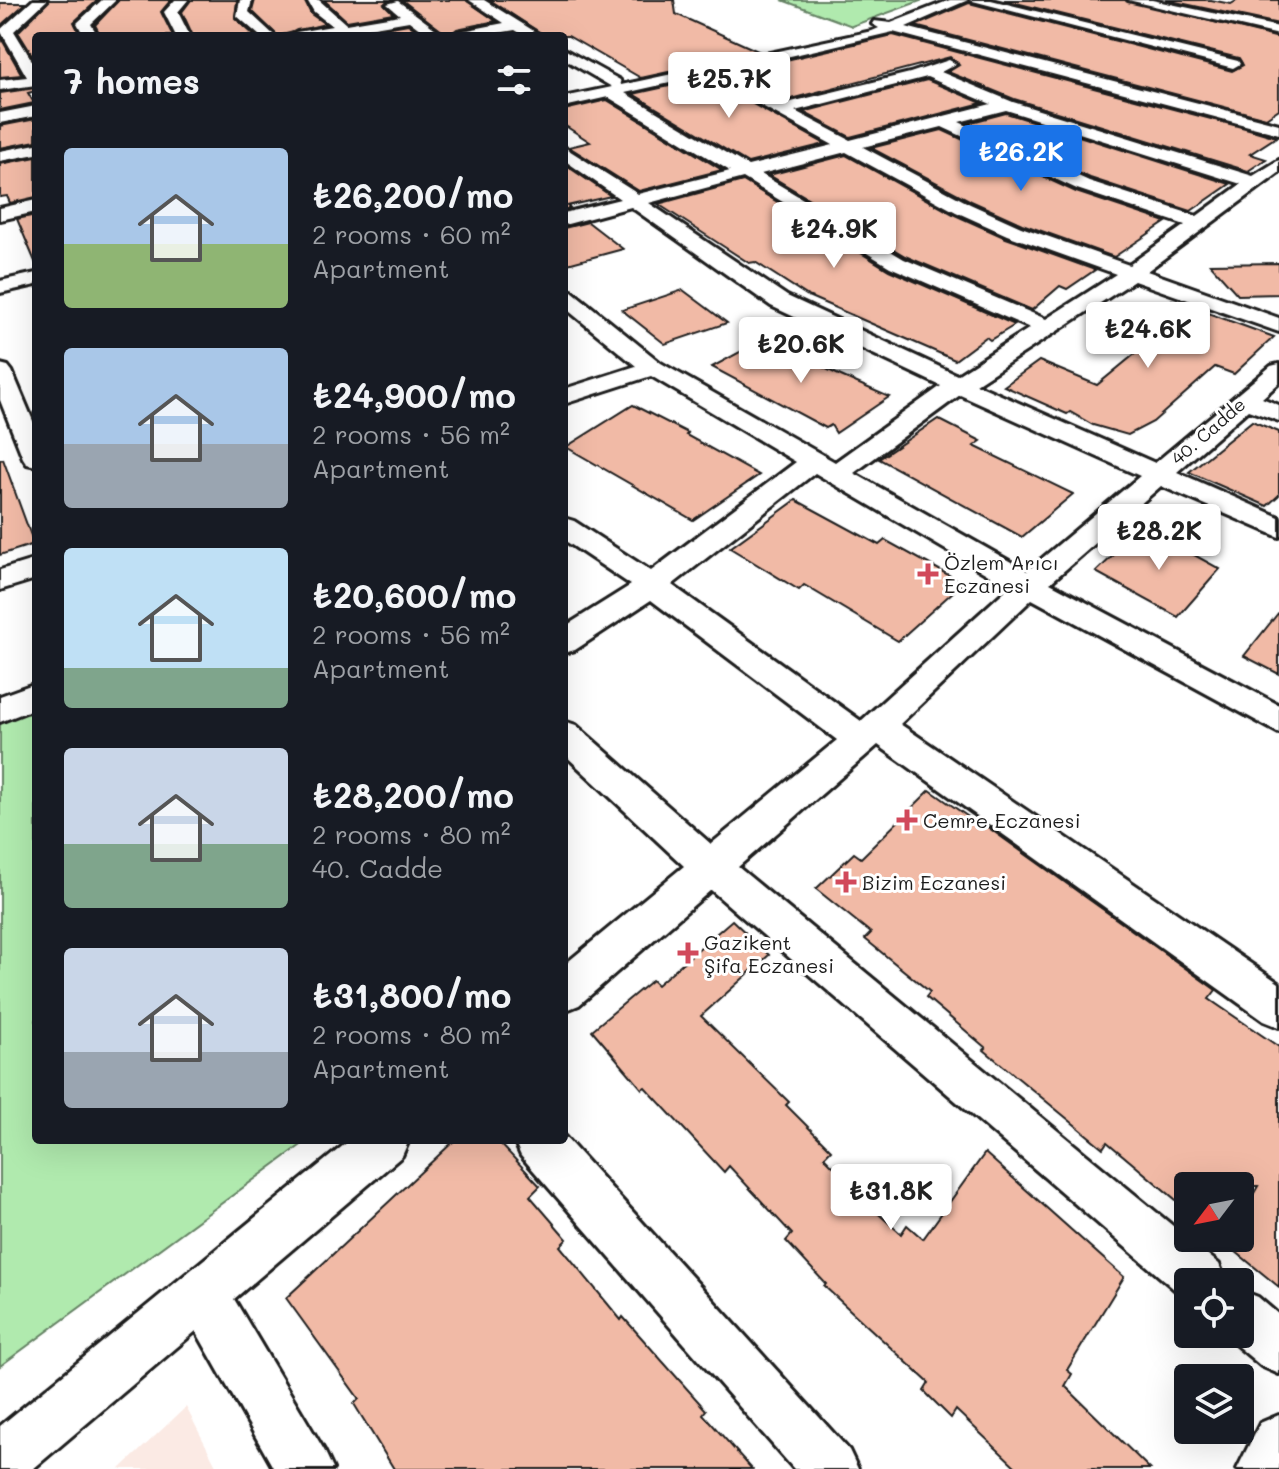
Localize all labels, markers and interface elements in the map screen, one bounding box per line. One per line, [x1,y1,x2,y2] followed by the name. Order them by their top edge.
[664,52,794,120] pin: ₺25.7K
[64,58,200,103] text: 7 homes
[492,58,536,102] icon: filters
[686,61,772,95] text: ₺25.7K
[956,125,1086,193] pin: ₺26.2K
[978,134,1064,168] text: ₺26.2K
[312,172,513,217] text: ₺26,200/mo
[128,180,224,276] icon: home
[769,202,899,270] pin: ₺24.9K
[790,211,878,245] text: ₺24.9K
[312,217,511,251] text: 2 rooms · 60 m²
[312,251,449,285] text: Apartment
[1083,302,1213,370] pin: ₺24.6K
[1104,311,1192,345] text: ₺24.6K
[736,317,866,385] pin: ₺20.6K
[757,326,845,360] text: ₺20.6K
[312,372,516,417] text: ₺24,900/mo
[128,380,224,476] icon: home
[1166,392,1250,470] street label: 40. Cadde
[312,417,510,451] text: 2 rooms · 56 m²
[312,451,449,485] text: Apartment
[1094,504,1224,572] pin: ₺28.2K
[1116,513,1202,547] text: ₺28.2K
[944,549,1059,598] place label: Özlem Arıcı Eczanesi
[919,565,937,583] marker: Özlem Arıcı Eczanesi
[312,572,516,617] text: ₺20,600/mo
[128,580,224,676] icon: home
[312,617,510,651] text: 2 rooms · 56 m²
[312,651,449,685] text: Apartment
[312,772,514,817] text: ₺28,200/mo
[128,780,224,876] icon: home
[923,807,1081,833] place label: Cemre Eczanesi
[898,811,916,829] marker: Cemre Eczanesi
[312,817,511,851] text: 2 rooms · 80 m²
[312,851,443,885] text: 40. Cadde
[862,869,1006,895] place label: Bizim Eczanesi
[837,873,855,891] marker: Bizim Eczanesi
[704,929,834,978] place label: Gazikent Şifa Eczanesi
[679,944,697,962] marker: Gazikent Şifa Eczanesi
[312,972,511,1017] text: ₺31,800/mo
[128,980,224,1076] icon: home
[312,1017,511,1051] text: 2 rooms · 80 m²
[312,1051,449,1085] text: Apartment
[826,1164,956,1232] pin: ₺31.8K
[1174,1172,1254,1252] north arrow
[1174,1172,1254,1444] map controls
[849,1173,933,1207] text: ₺31.8K
[1174,1268,1254,1348] button: locate
[1174,1364,1254,1444] button: layers

